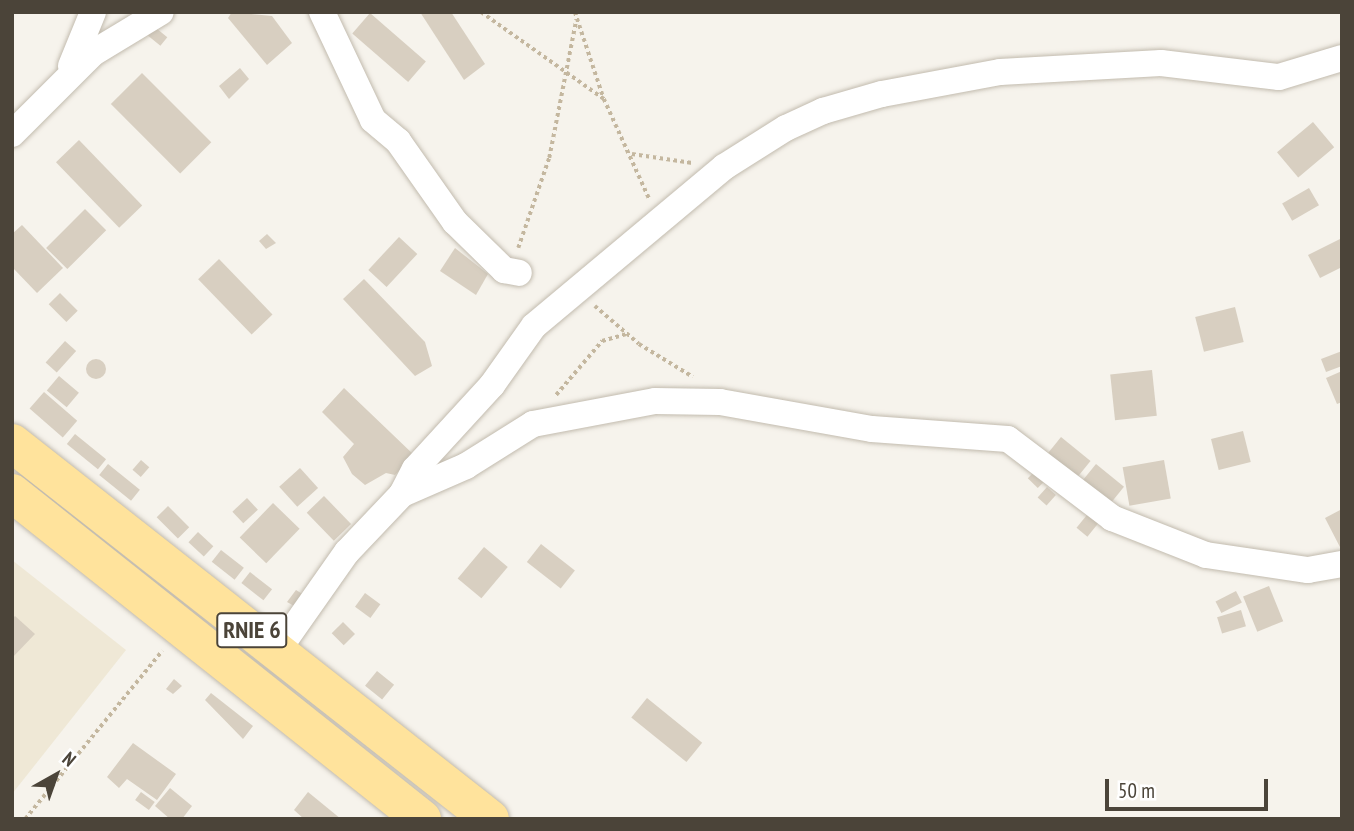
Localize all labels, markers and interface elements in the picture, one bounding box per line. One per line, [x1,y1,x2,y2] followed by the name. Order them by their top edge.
[215,610,289,650] road number: RNIE 6
[21,740,91,810] north arrow
[58,746,81,771] text: N
[1109,764,1272,808] scale bar
[1118,777,1155,804] text: 50 m

